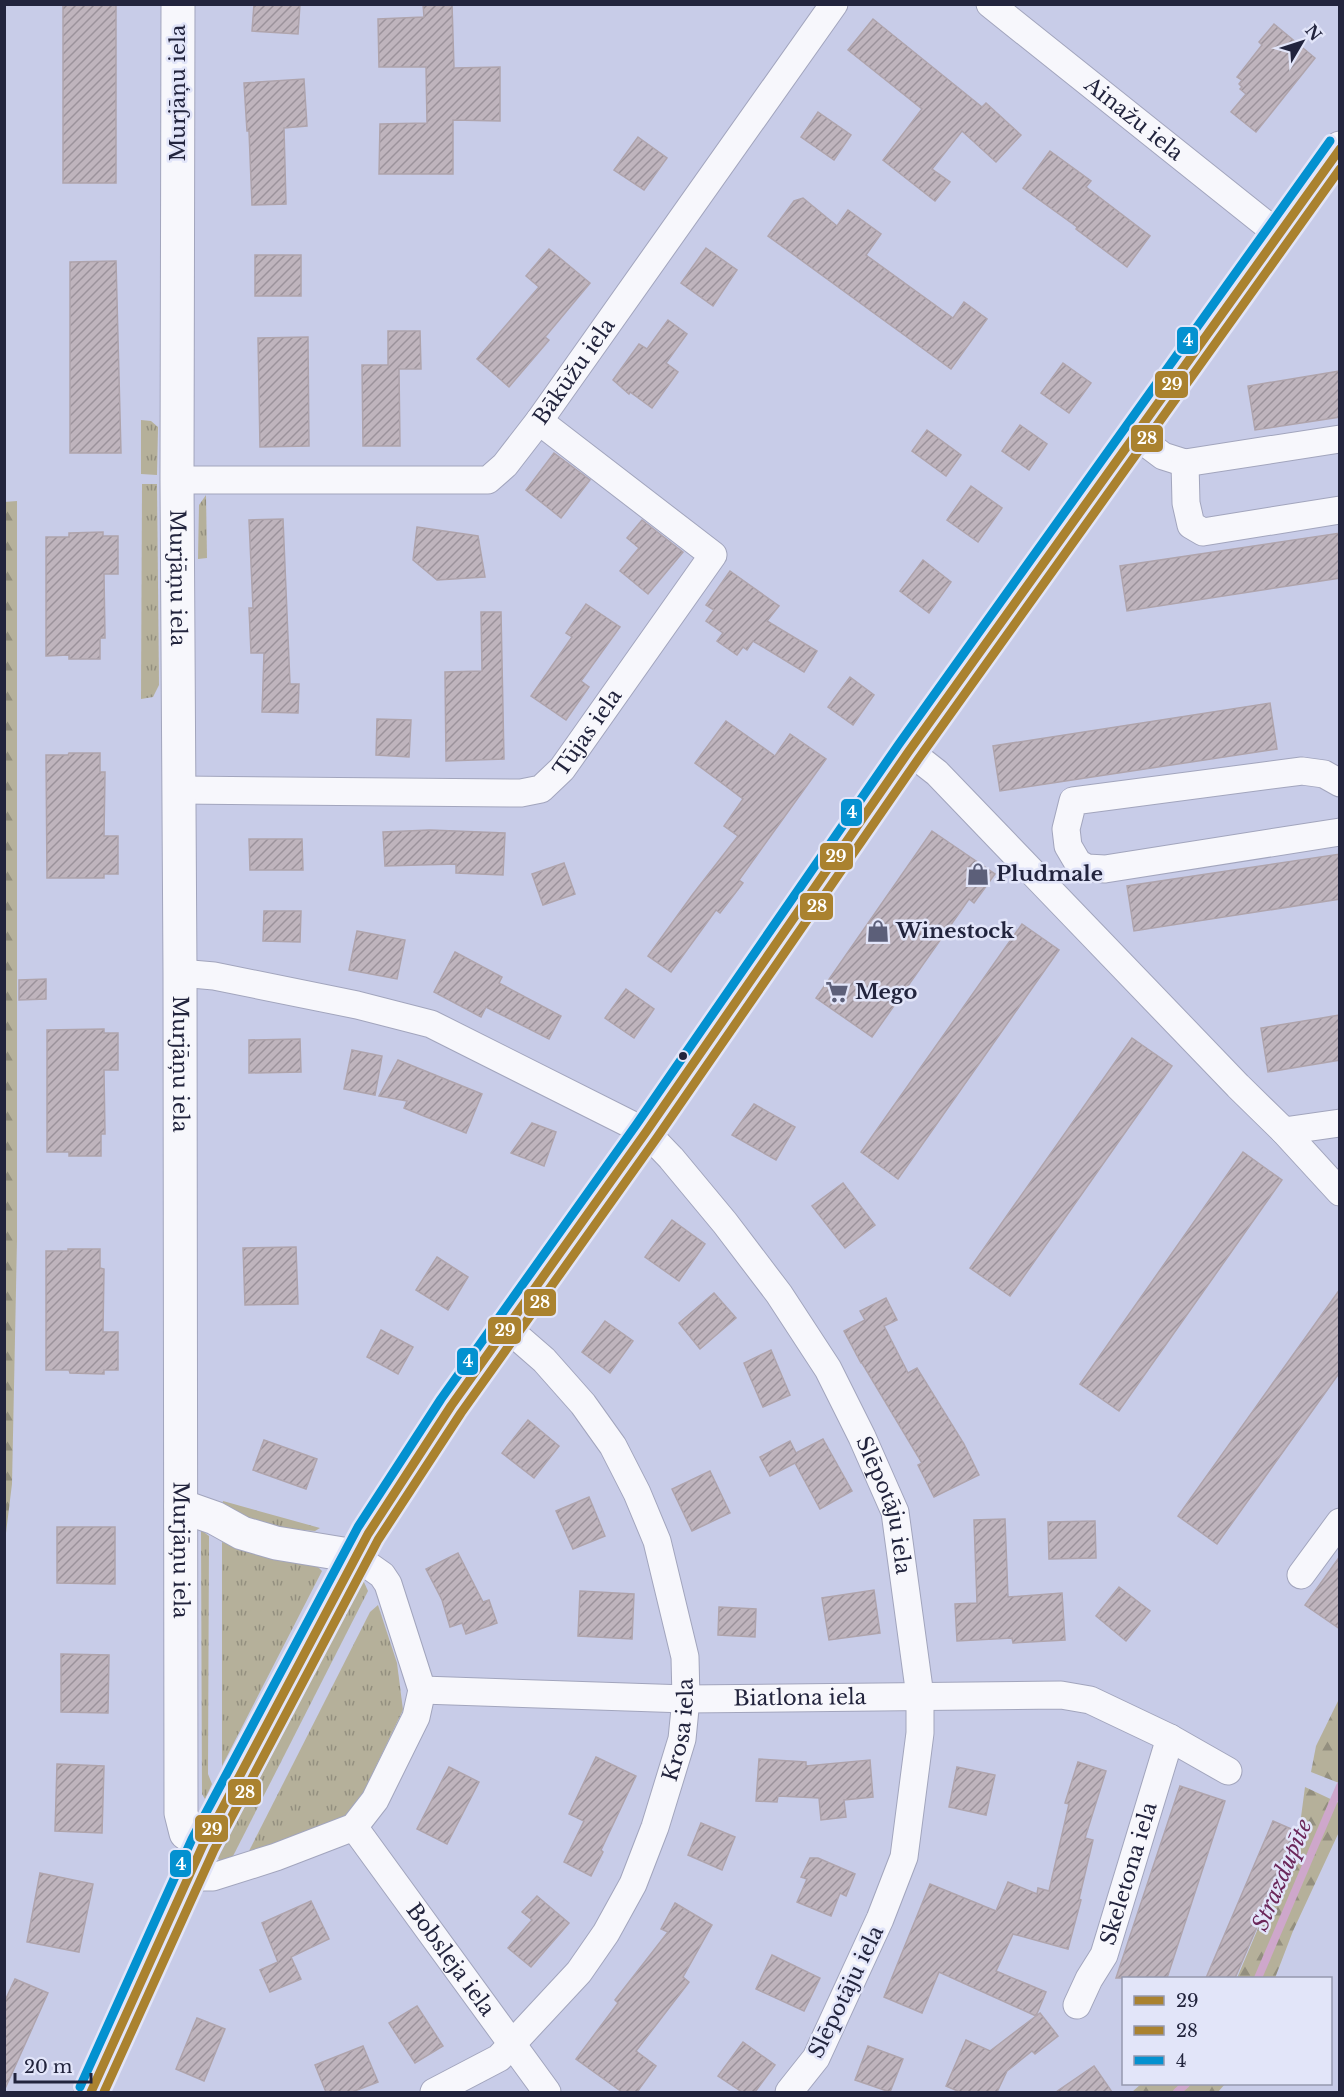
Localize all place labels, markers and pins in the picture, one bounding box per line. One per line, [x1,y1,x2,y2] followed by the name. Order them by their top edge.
[965,861,991,887] shop icon: Pludmale
[996,861,1103,887] place label: Pludmale
[865,918,891,944] shop icon: Winestock
[895,918,1015,944] place label: Winestock
[824,979,850,1005] supermarket icon: Mego
[855,979,918,1005] place label: Mego
[677,1050,689,1062] unlabelled marker

